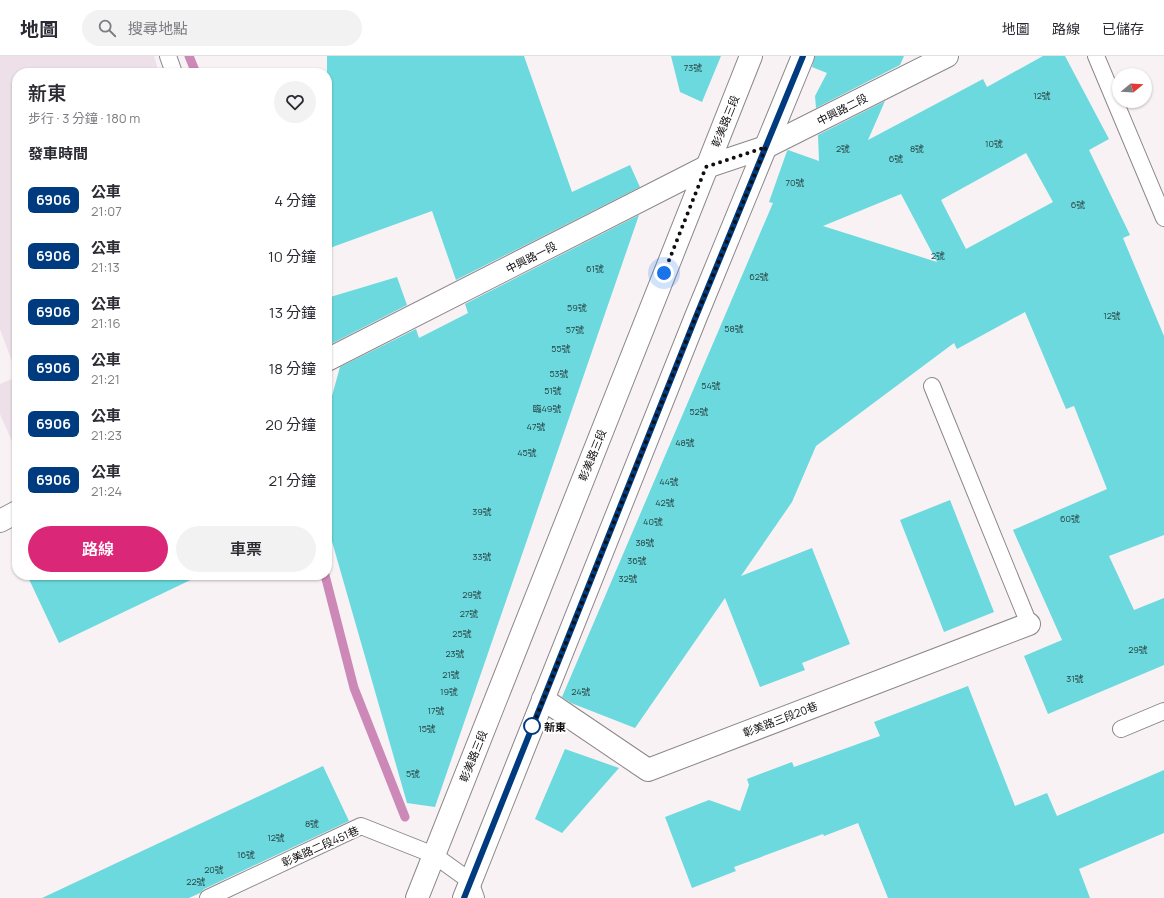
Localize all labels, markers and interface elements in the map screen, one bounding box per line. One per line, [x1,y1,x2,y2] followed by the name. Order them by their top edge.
[82,10,362,46] search box
[20,16,58,42] text: 地圖
[96,17,118,39] icon: search
[128,18,188,39] text: 搜尋地點
[1002,19,1030,38] text: 地圖
[1052,19,1080,38] text: 路線
[1102,19,1144,38] text: 已儲存
[684,61,702,74] house number: 73號
[1112,68,1152,108] north arrow
[1112,68,1152,108] map controls
[28,80,66,106] text: 新東
[274,81,316,123] button: heart
[1033,89,1051,102] house number: 12號
[814,90,870,128] street label: 中興路二段
[708,93,742,149] street label: 彰美路三段
[28,109,140,127] text: 步行 · 3 分鐘 · 180 m
[985,137,1003,150] house number: 10號
[836,142,850,155] house number: 2號
[910,142,924,155] house number: 8號
[28,143,88,164] text: 發車時間
[889,152,903,165] house number: 6號
[785,176,805,189] house number: 70號
[91,181,121,202] text: 公車
[36,190,71,209] text: 6906
[274,190,316,211] text: 4 分鐘
[1071,198,1085,211] house number: 6號
[91,202,122,220] text: 21:07
[91,237,121,258] text: 公車
[503,238,559,276] street label: 中興路一段
[36,246,71,265] text: 6906
[268,246,316,267] text: 10 分鐘
[931,249,945,262] house number: 2號
[91,258,120,276] text: 21:13
[586,262,604,275] house number: 61號
[654,263,674,283] your location
[749,270,769,283] house number: 62號
[91,293,121,314] text: 公車
[567,301,587,314] house number: 59號
[36,302,71,321] text: 6906
[269,302,316,323] text: 13 分鐘
[1103,309,1121,322] house number: 12號
[91,314,120,332] text: 21:16
[724,322,744,335] house number: 58號
[566,323,584,336] house number: 57號
[551,342,571,355] house number: 55號
[91,349,121,370] text: 公車
[36,358,71,377] text: 6906
[268,358,316,379] text: 18 分鐘
[549,367,569,380] house number: 53號
[91,370,120,388] text: 21:21
[701,379,721,392] house number: 54號
[544,384,562,397] house number: 51號
[533,402,561,415] house number: 臨49號
[91,405,121,426] text: 公車
[689,405,709,418] house number: 52號
[36,414,71,433] text: 6906
[265,414,316,435] text: 20 分鐘
[527,420,545,433] house number: 47號
[91,426,122,444] text: 21:23
[575,427,609,483] street label: 彰美路三段
[675,436,695,449] house number: 48號
[517,446,537,459] house number: 45號
[91,461,121,482] text: 公車
[36,470,71,489] text: 6906
[269,470,316,491] text: 21 分鐘
[659,475,679,488] house number: 44號
[91,482,122,500] text: 21:24
[655,496,675,509] house number: 42號
[472,505,492,518] house number: 39號
[1060,512,1080,525] house number: 60號
[643,515,663,528] house number: 40號
[28,526,168,572] button: 路線
[176,526,316,572] button: 車票
[635,536,655,549] house number: 38號
[473,550,491,563] house number: 33號
[627,554,647,567] house number: 36號
[618,572,638,585] house number: 32號
[462,588,482,601] house number: 29號
[460,607,478,620] house number: 27號
[452,627,472,640] house number: 25號
[1128,643,1148,656] house number: 29號
[445,647,465,660] house number: 23號
[442,668,460,681] house number: 21號
[1066,672,1084,685] house number: 31號
[440,685,458,698] house number: 19號
[571,685,591,698] house number: 24號
[740,698,820,740] street label: 彰美路三段20巷
[427,704,445,717] house number: 17號
[523,717,541,735] marker: 新東
[544,719,566,734] place label: 新東
[418,722,436,735] house number: 15號
[456,728,490,784] street label: 彰美路三段
[406,767,420,780] house number: 5號
[305,817,319,830] house number: 8號
[279,822,361,870] street label: 彰美路二段451巷
[267,831,285,844] house number: 12號
[237,848,255,861] house number: 16號
[204,863,224,876] house number: 20號
[186,875,206,888] house number: 22號

